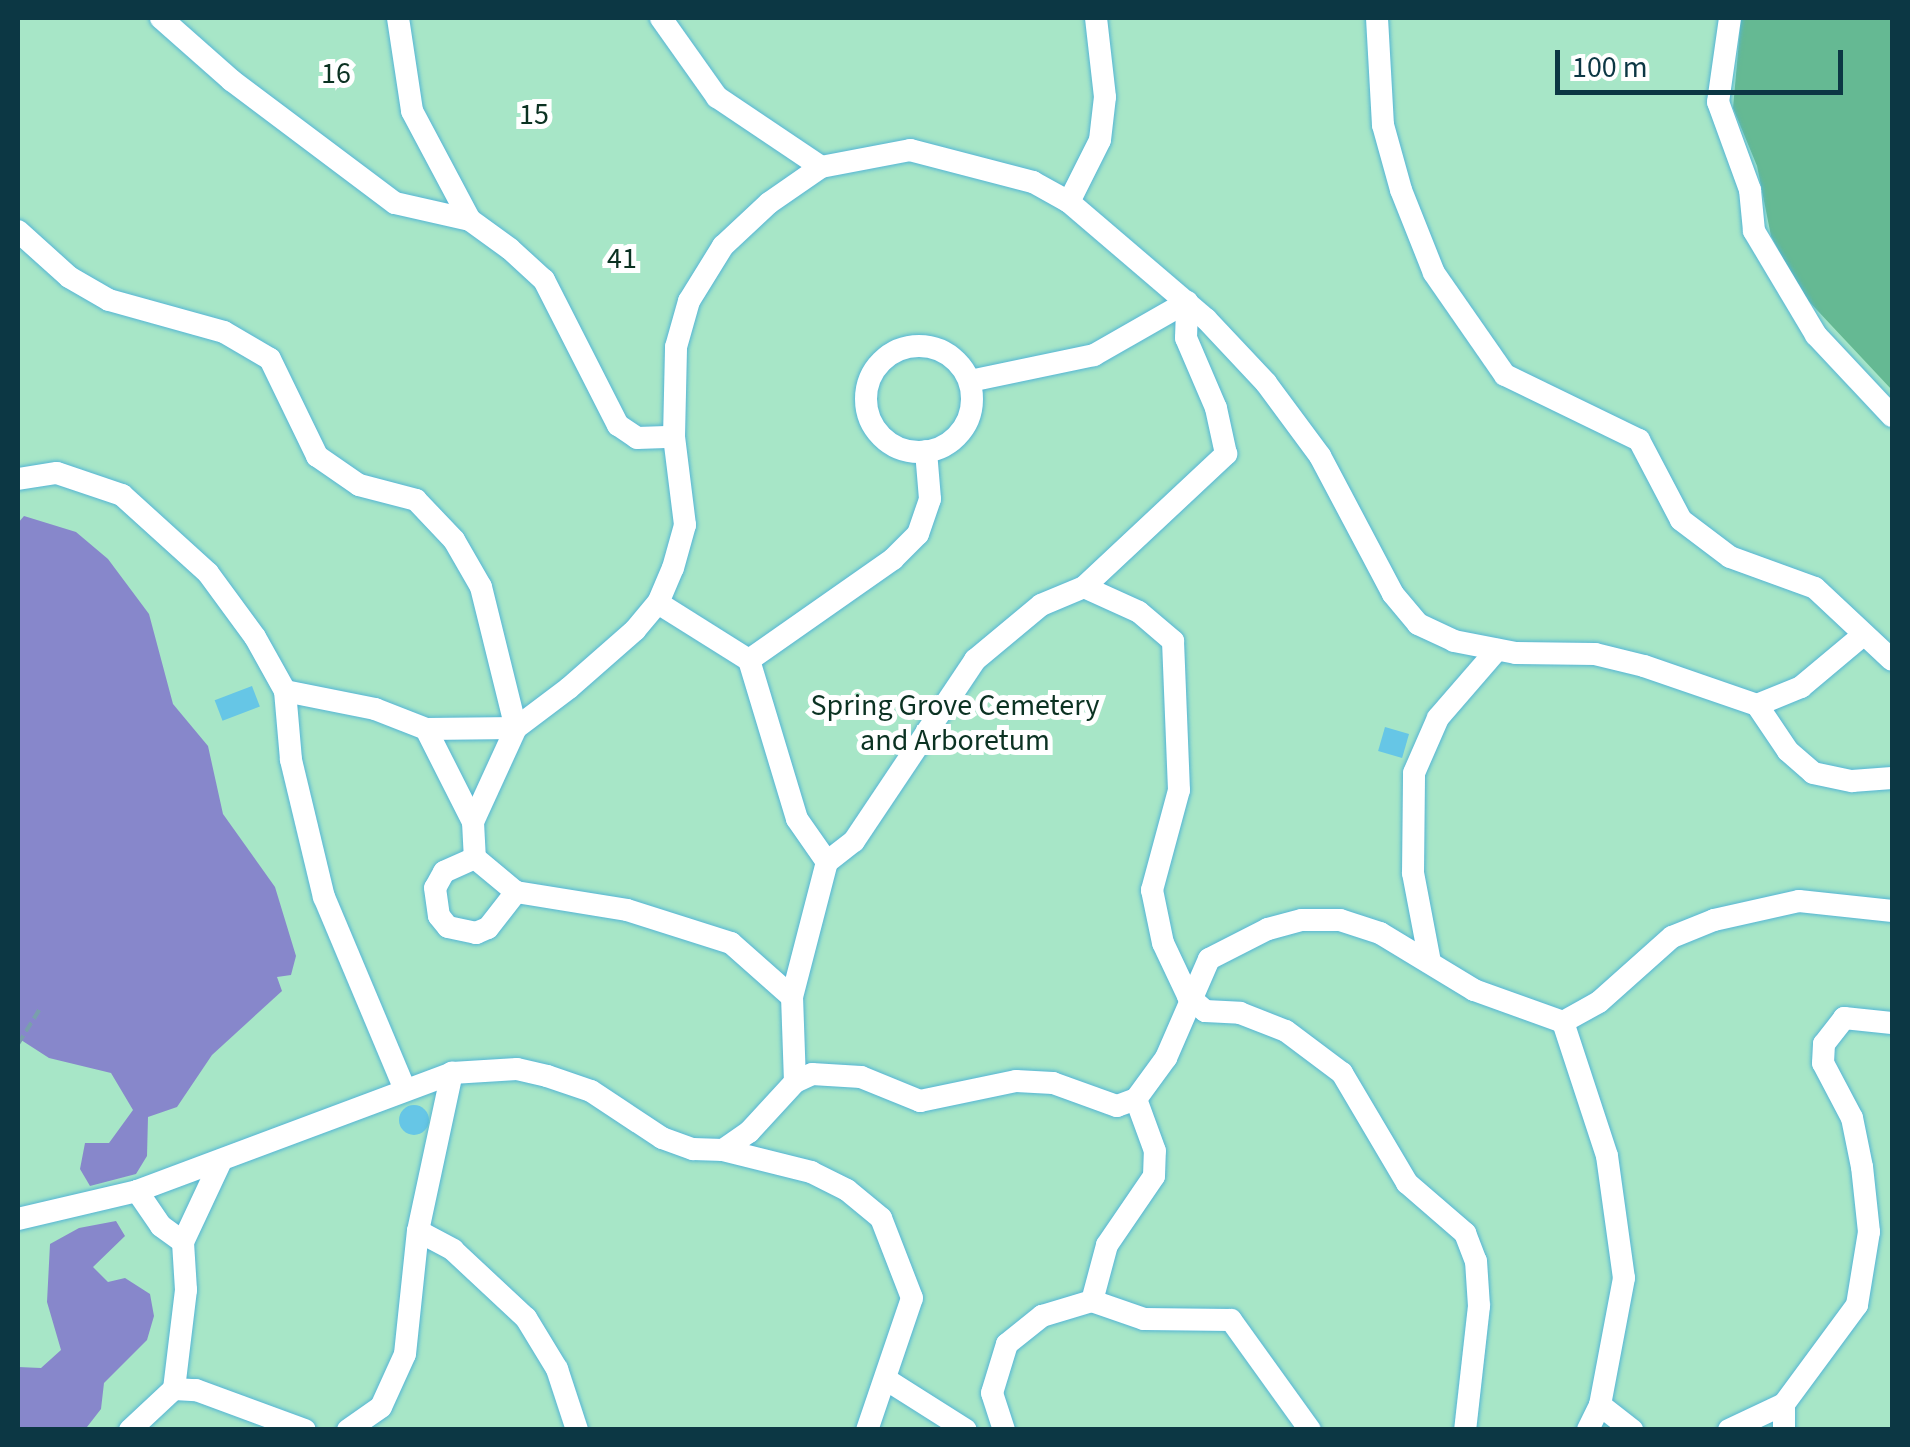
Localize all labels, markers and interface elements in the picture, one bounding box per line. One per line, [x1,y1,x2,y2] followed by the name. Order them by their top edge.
[1560,30,1848,92] scale bar
[1572,46,1648,89] text: 100 m
[321,56,351,92] park label: 16
[519,97,549,133] park label: 15
[607,241,637,277] park label: 41
[811,688,1099,758] park label: Spring Grove Cemetery and Arboretum

